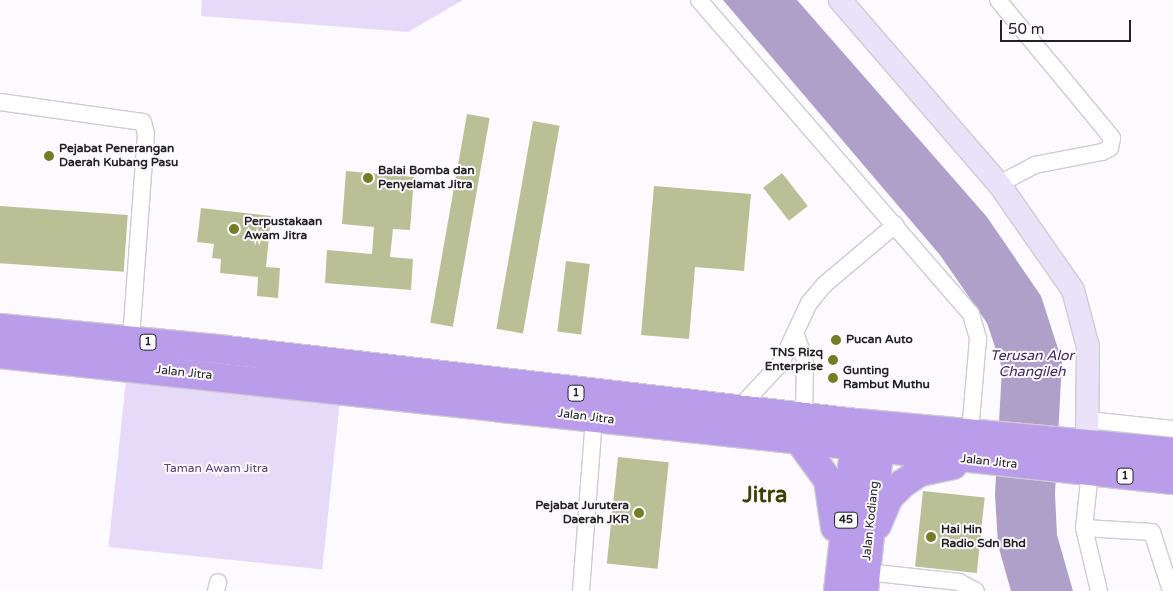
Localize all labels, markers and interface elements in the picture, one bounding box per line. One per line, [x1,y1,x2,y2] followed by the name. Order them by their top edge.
[1003,10,1134,42] scale bar
[1008,20,1045,38] text: 50 m
[59,142,178,170] place label: Pejabat Penerangan Daerah Kubang Pasu
[43,150,55,162] marker: Pejabat Penerangan Daerah Kubang Pasu
[378,164,475,192] place label: Balai Bomba dan Penyelamat Jitra
[362,172,374,184] marker: Balai Bomba dan Penyelamat Jitra
[244,215,322,243] place label: Perpustakaan Awam Jitra
[228,223,240,235] marker: Perpustakaan Awam Jitra
[846,333,913,347] place label: Pucan Auto
[139,334,157,351] road number: 1
[830,334,842,346] marker: Pucan Auto
[765,346,823,374] place label: TNS Rizq Enterprise
[990,348,1074,381] water label: Terusan Alor Changileh
[827,354,839,366] marker: TNS Rizq Enterprise
[155,363,213,383] street label: Jalan Jitra
[843,364,930,392] place label: Gunting Rambut Muthu
[827,372,839,384] marker: Gunting Rambut Muthu
[567,384,585,402] road number: 1
[557,406,615,428] street label: Jalan Jitra
[960,452,1018,472] street label: Jalan Jitra
[164,462,268,476] park label: Taman Awam Jitra
[1116,468,1134,484] road number: 1
[860,480,882,562] street label: Jalan Kodiang
[743,483,787,509] district label: Jitra
[535,499,629,527] place label: Pejabat Jurutera Daerah JKR
[633,507,645,519] marker: Pejabat Jurutera Daerah JKR
[834,512,858,528] road number: 45
[941,523,1026,551] place label: Hai Hin Radio Sdn Bhd
[925,531,937,543] marker: Hai Hin Radio Sdn Bhd

